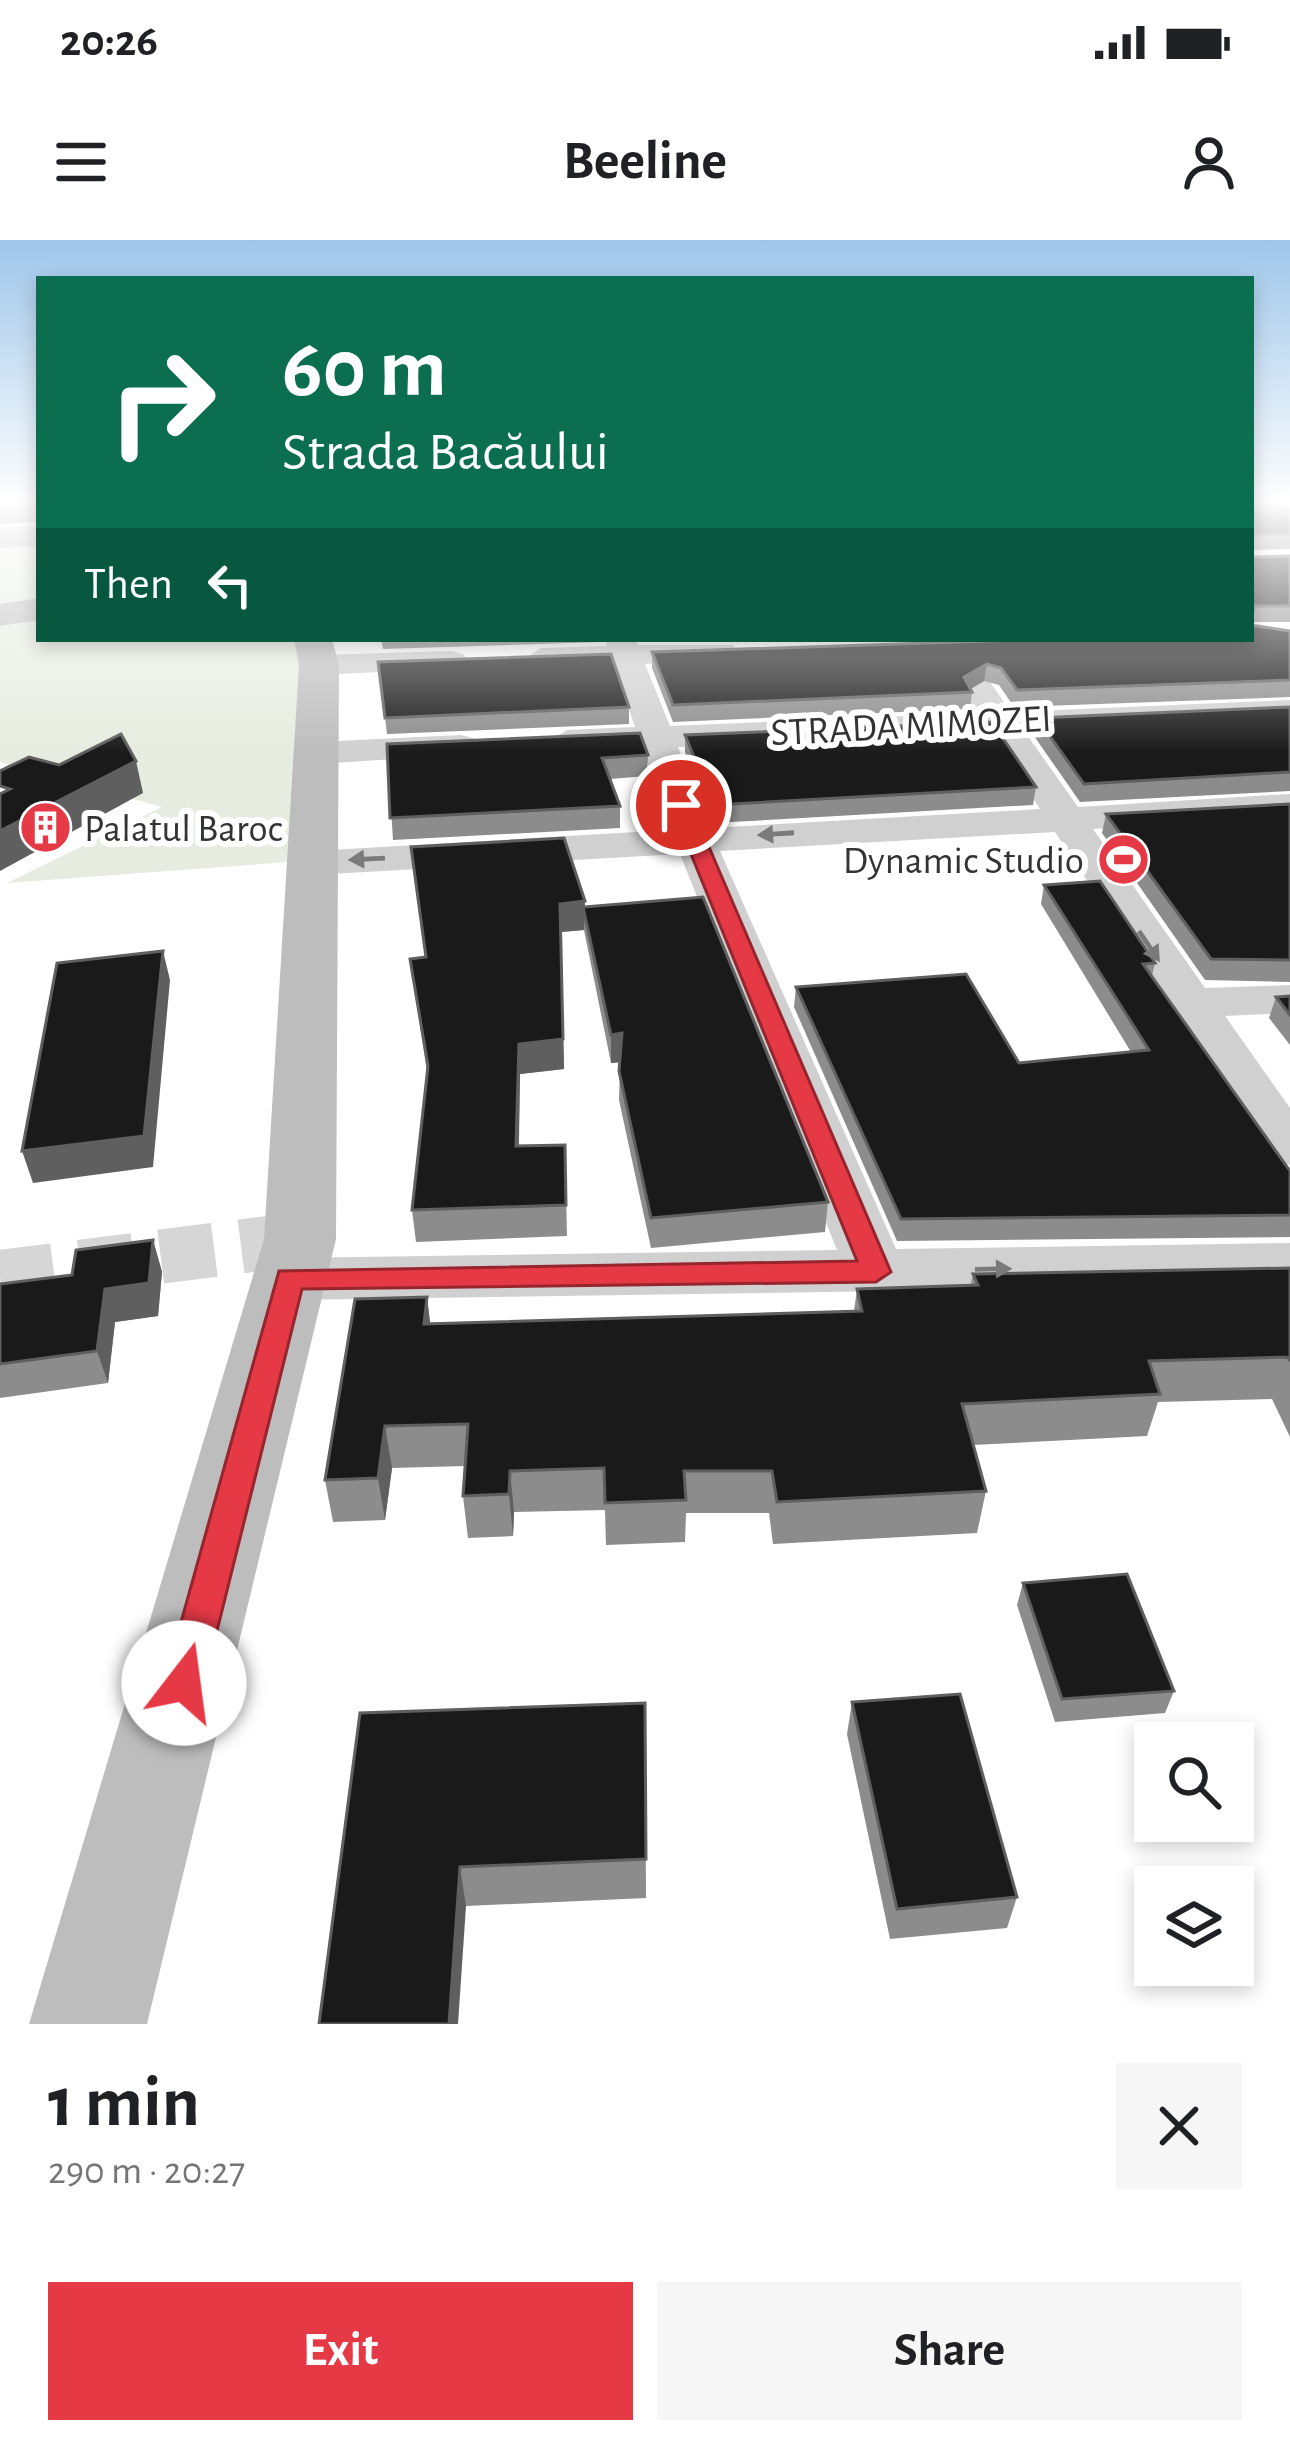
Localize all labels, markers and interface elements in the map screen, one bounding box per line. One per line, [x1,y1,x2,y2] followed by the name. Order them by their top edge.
[60,19,158,64] text: 20:26
[48,129,114,195] icon: menu
[1176,129,1242,195] icon: person
[563,135,727,189] text: Beeline
[84,324,240,480] icon: right
[282,328,447,412] text: 60 m
[282,426,609,480] text: Strada Bacăului
[197,552,263,618] icon: left
[84,562,173,607] text: Then
[770,700,1053,753] street label: STRADA MIMOZEI
[630,754,732,856] pin
[648,772,714,838] icon: arrive
[17,799,73,855] building icon: Palatul Baroc
[84,810,283,849] place label: Palatul Baroc
[757,825,794,844] one-way arrow
[1095,831,1151,887] sports icon: Dynamic Studio
[843,842,1084,881] place label: Dynamic Studio
[348,850,385,869] one-way arrow
[1137,929,1160,962] one-way arrow
[975,1260,1013,1279] one-way arrow
[121,1620,247,1746] position arrow
[1134,1722,1254,1986] map controls
[1134,1722,1254,1842] button: search
[1134,1866,1254,1986] button: layers
[1116,2063,1242,2189] button: close
[48,2067,200,2139] text: 1 min
[48,2152,245,2191] text: 290 m · 20:27
[48,2282,633,2420] button: Exit
[657,2282,1242,2420] button: Share

